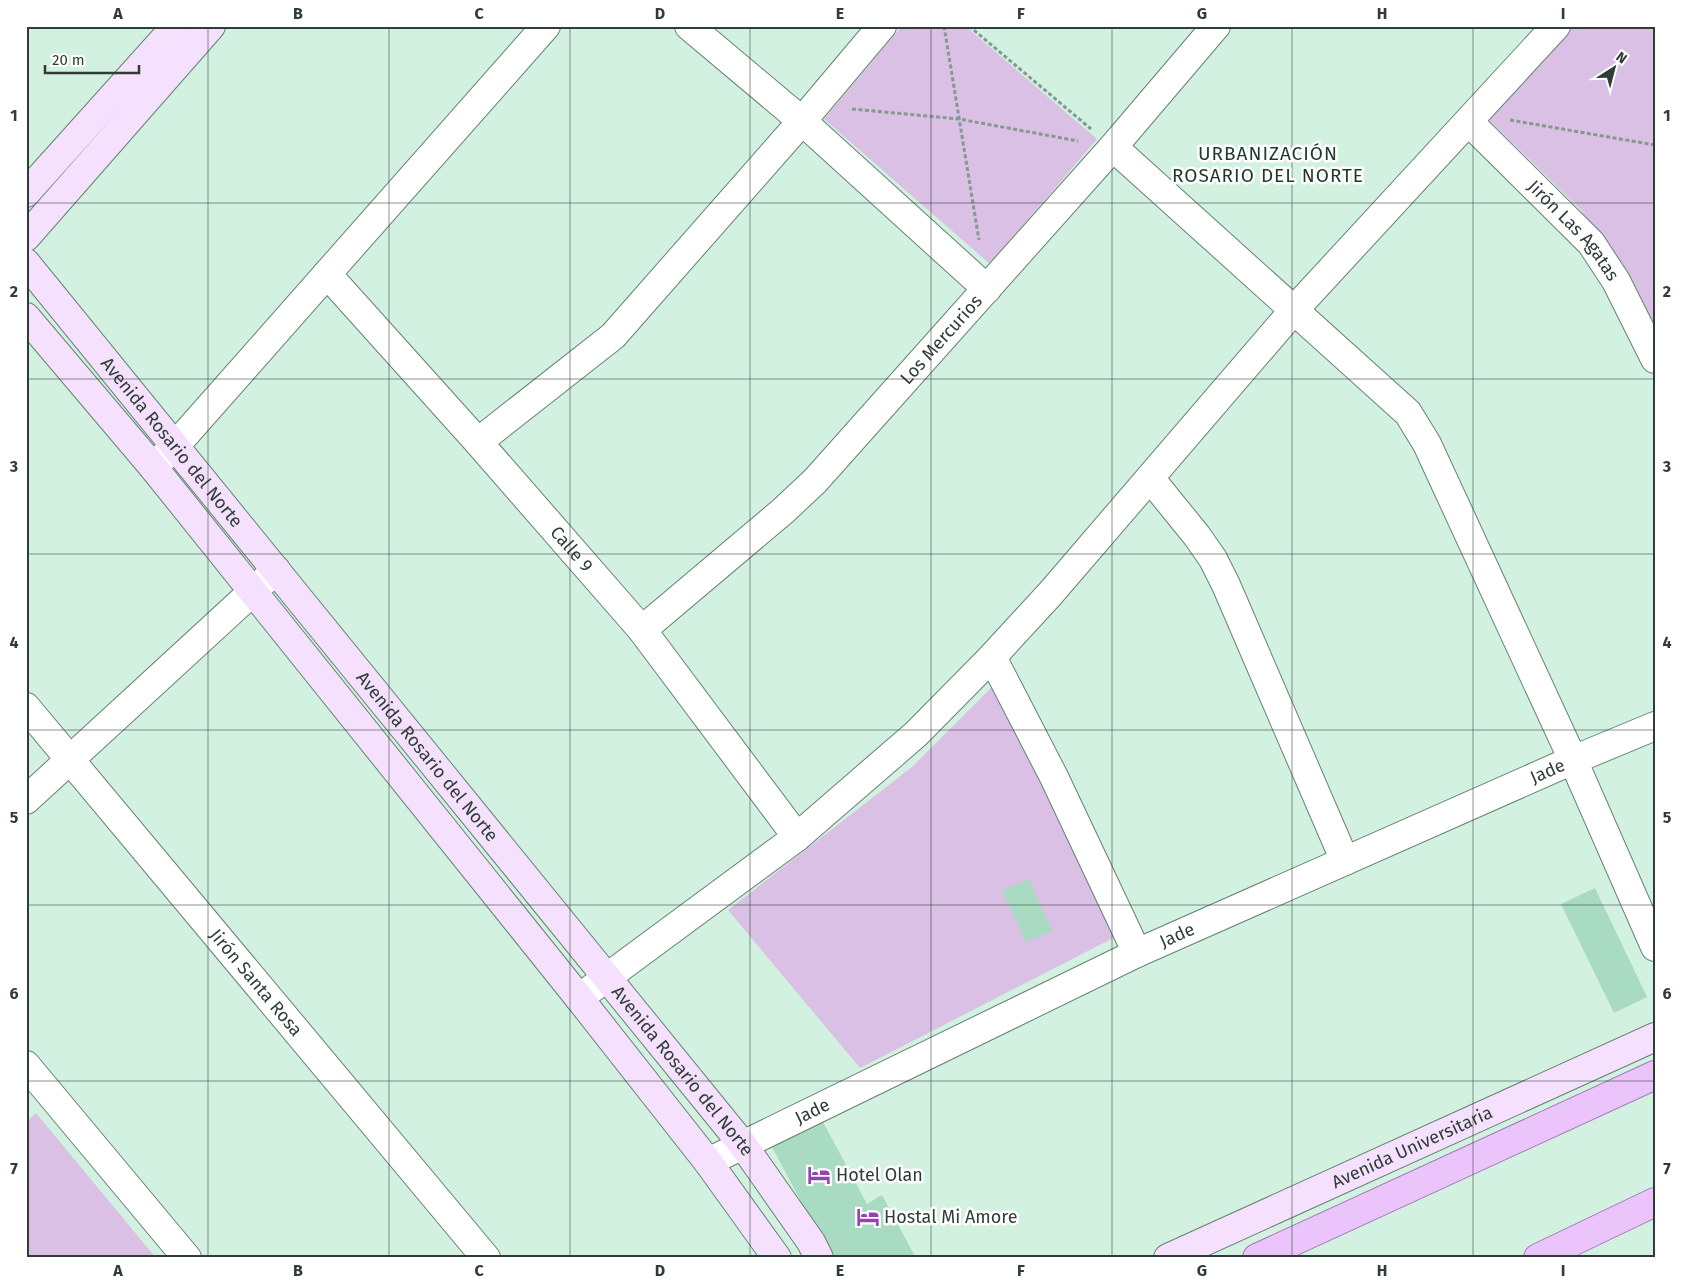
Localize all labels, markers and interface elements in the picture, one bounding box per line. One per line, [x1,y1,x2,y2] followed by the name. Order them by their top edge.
[112,4,123,23] text: A
[293,4,303,23] text: B
[474,4,484,23] text: C
[655,4,665,23] text: D
[836,4,844,23] text: E
[1017,4,1025,23] text: F
[1197,4,1207,23] text: G
[1377,4,1387,23] text: H
[1561,4,1565,23] text: I
[45,42,139,74] scale bar
[1588,42,1638,92] north arrow
[1613,48,1630,67] text: N
[52,51,85,69] text: 20 m
[10,106,18,125] text: 1
[1663,106,1671,125] text: 1
[1172,142,1364,187] district label: URBANIZACIÓN ROSARIO DEL NORTE
[1523,175,1624,285] street label: Jirón Las Agatas
[10,282,18,301] text: 2
[1663,282,1671,301] text: 2
[896,290,987,389] street label: Los Mercurios
[96,353,247,532] street label: Avenida Rosario del Norte
[9,457,18,476] text: 3
[1662,457,1671,476] text: 3
[545,521,597,577] street label: Calle 9
[9,633,19,652] text: 4
[1662,633,1672,652] text: 4
[352,667,503,846] street label: Avenida Rosario del Norte
[1527,754,1568,789] street label: Jade
[10,808,19,827] text: 5
[1663,808,1672,827] text: 5
[1156,918,1198,953] street label: Jade
[205,924,307,1041] street label: Jirón Santa Rosa
[607,981,758,1160] street label: Avenida Rosario del Norte
[9,984,19,1003] text: 6
[1662,984,1672,1003] text: 6
[791,1093,833,1129] street label: Jade
[1328,1101,1496,1193] street label: Avenida Universitaria
[10,1159,18,1178] text: 7
[1663,1159,1671,1178] text: 7
[806,1162,832,1188] hotel icon: Hotel Olan
[836,1164,923,1186] place label: Hotel Olan
[855,1204,881,1230] hotel icon: Hostal Mi Amore
[884,1206,1018,1228] place label: Hostal Mi Amore
[112,1261,123,1280] text: A
[293,1261,303,1280] text: B
[474,1261,484,1280] text: C
[655,1261,665,1280] text: D
[836,1261,844,1280] text: E
[1017,1261,1025,1280] text: F
[1197,1261,1207,1280] text: G
[1377,1261,1387,1280] text: H
[1561,1261,1565,1280] text: I

